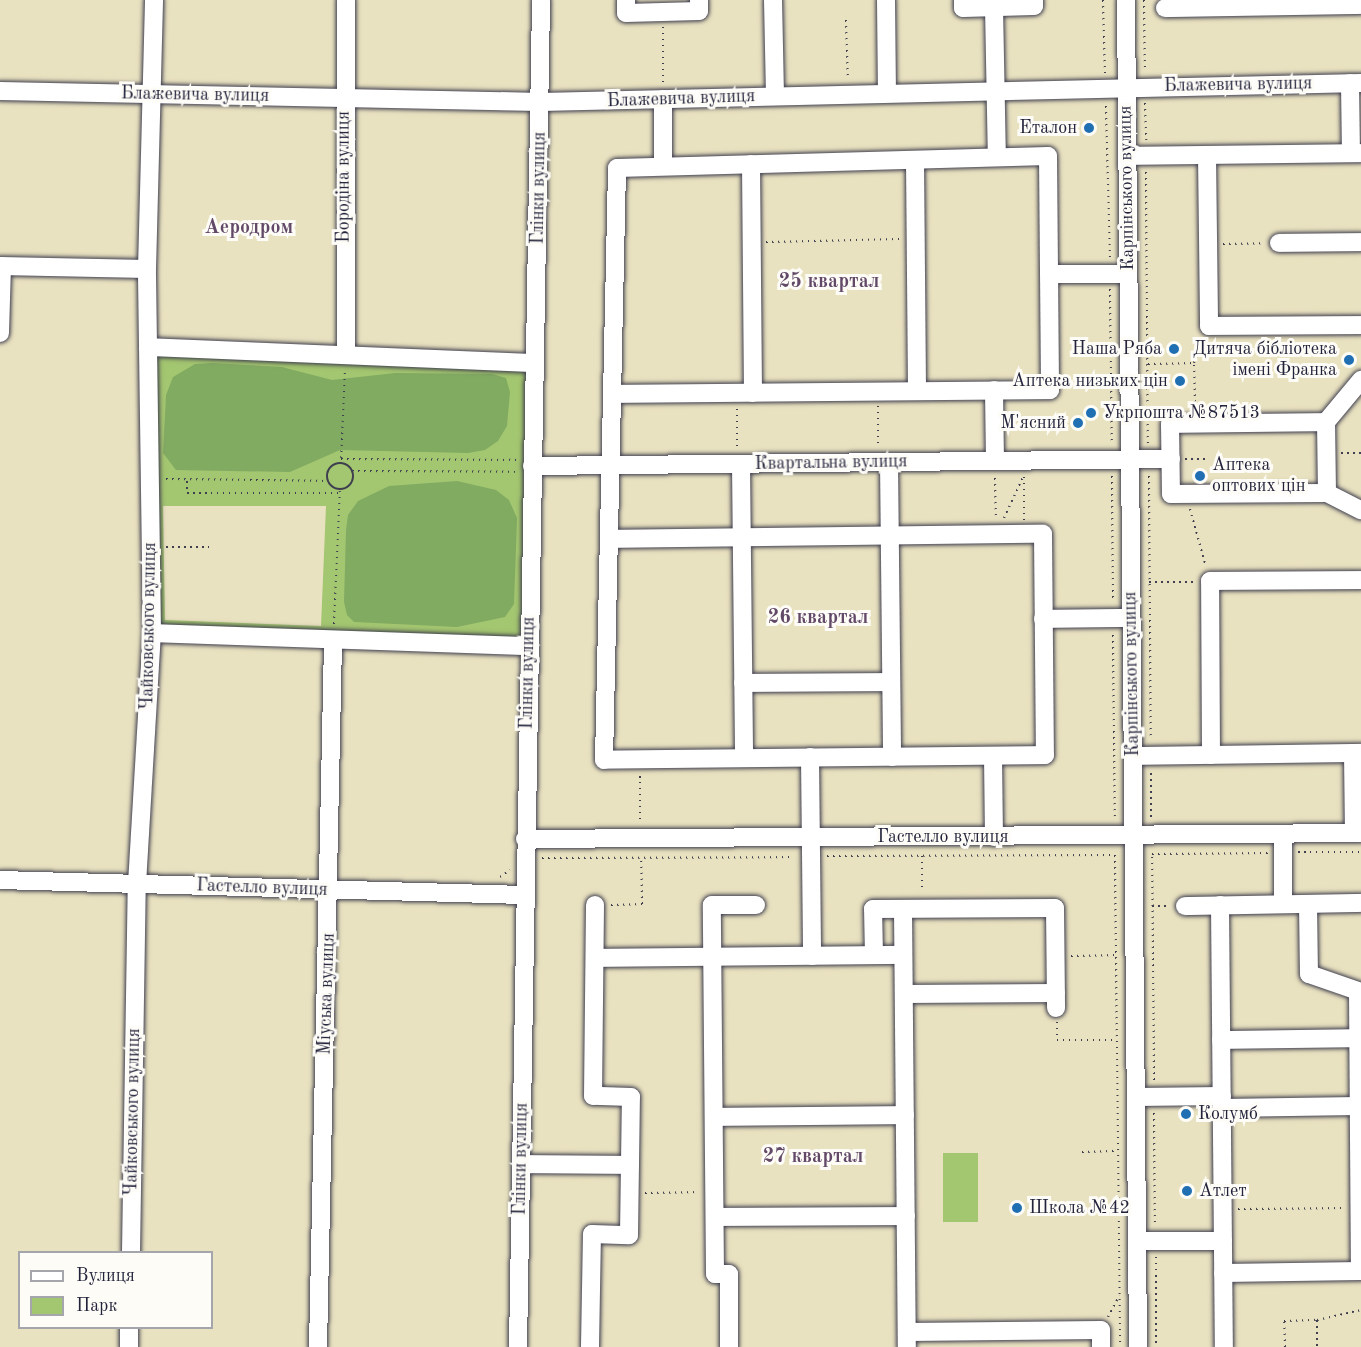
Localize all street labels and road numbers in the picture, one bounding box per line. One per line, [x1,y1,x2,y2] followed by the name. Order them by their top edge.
[1164,73,1312,97] street label: Блажевича вулиця
[121,83,269,107] street label: Блажевича вулиця
[607,86,755,112] street label: Блажевича вулиця
[1115,105,1139,271] street label: Карпінського вулиця
[333,111,355,243] street label: Бородіна вулиця
[527,131,551,245] street label: Глінки вулиця
[754,451,908,475] street label: Квартальна вулиця
[137,542,161,710] street label: Чайковського вулиця
[1120,591,1144,757] street label: Карпінського вулиця
[516,616,540,730] street label: Глінки вулиця
[877,826,1009,848] street label: Гастелло вулиця
[196,875,328,901] street label: Гастелло вулиця
[314,933,340,1055] street label: Міуська вулиця
[121,1028,145,1196] street label: Чайковського вулиця
[509,1102,533,1216] street label: Глінки вулиця

